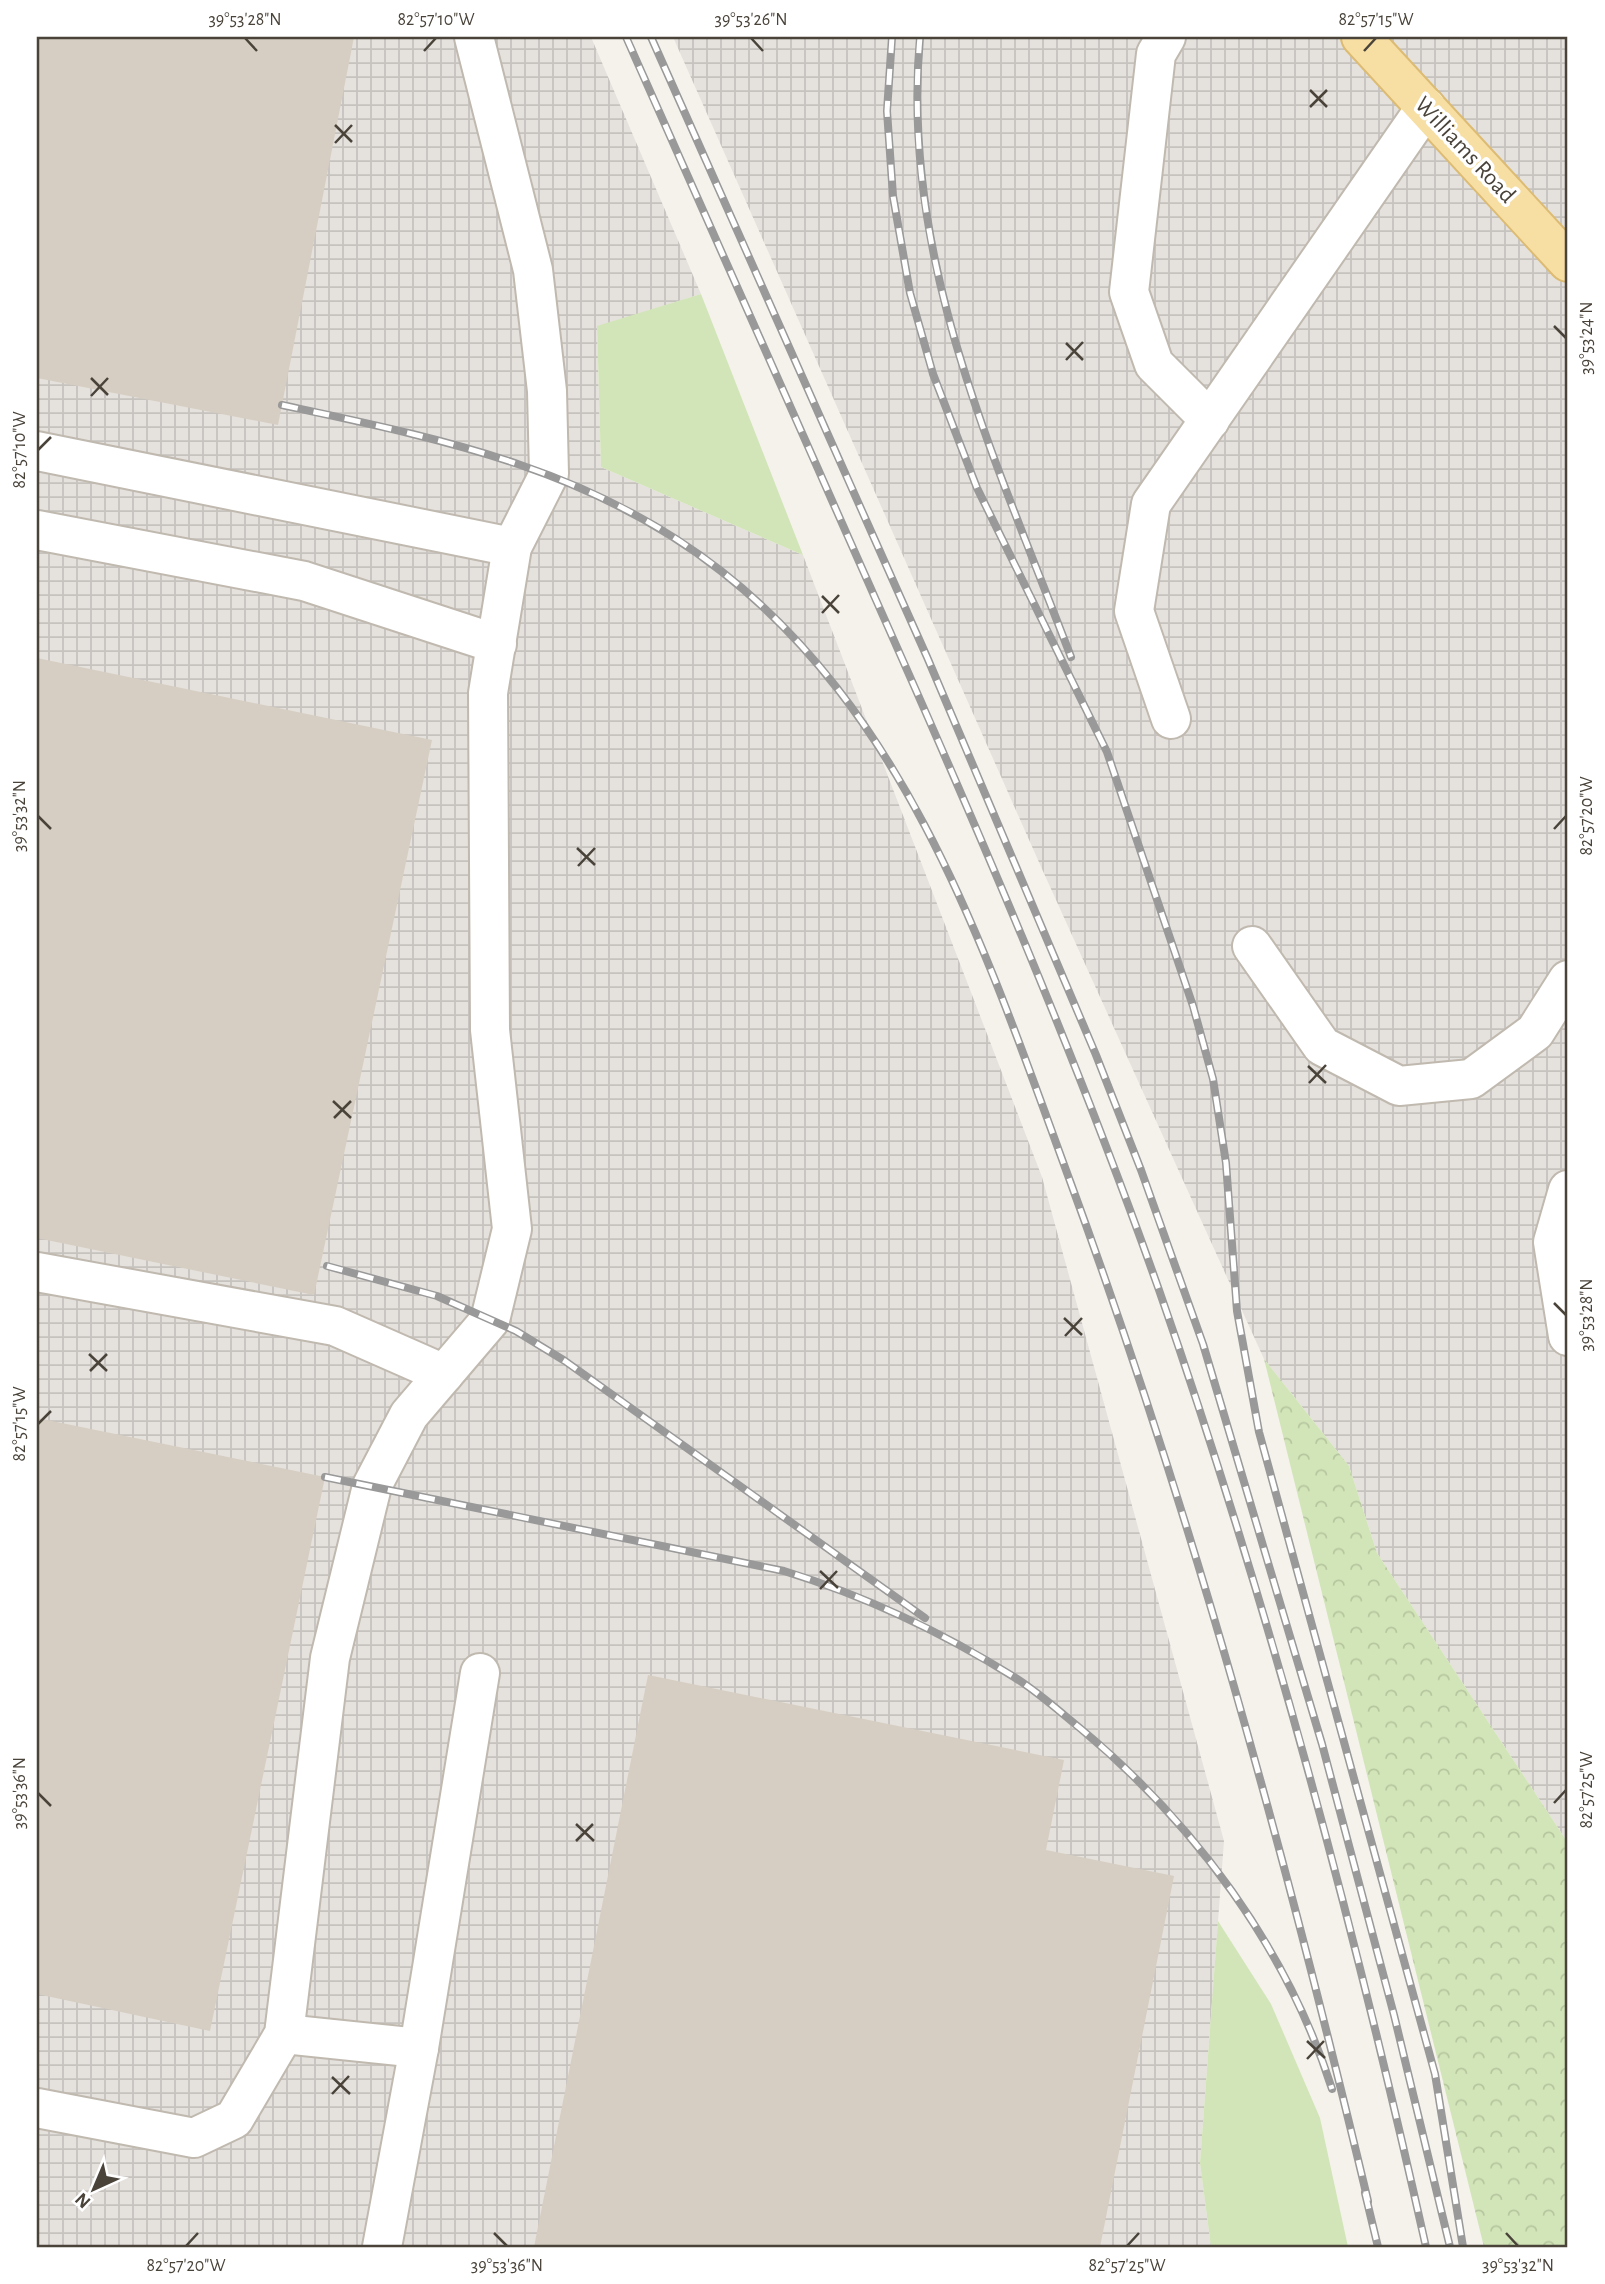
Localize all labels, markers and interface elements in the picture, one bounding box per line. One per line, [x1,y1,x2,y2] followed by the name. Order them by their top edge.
[208,11,282,29] text: 39°53'28"N
[397,11,475,29] text: 82°57'10"W
[714,11,788,29] text: 39°53'26"N
[1338,11,1414,29] text: 82°57'15"W
[1410,92,1520,208] street label: Williams Road
[1578,301,1596,375] text: 39°53'24"N
[11,411,29,489] text: 82°57'10"W
[1578,776,1596,856] text: 82°57'20"W
[11,780,29,852] text: 39°53'32"N
[1578,1278,1596,1352] text: 39°53'28"N
[11,1386,29,1462] text: 82°57'15"W
[1578,1751,1596,1829] text: 82°57'25"W
[11,1757,29,1829] text: 39°53'36"N
[60,2154,130,2224] north arrow
[72,2189,95,2212] text: N
[146,2257,226,2275] text: 82°57'20"W
[471,2257,543,2275] text: 39°53'36"N
[1088,2257,1166,2275] text: 82°57'25"W
[1482,2257,1554,2275] text: 39°53'32"N

